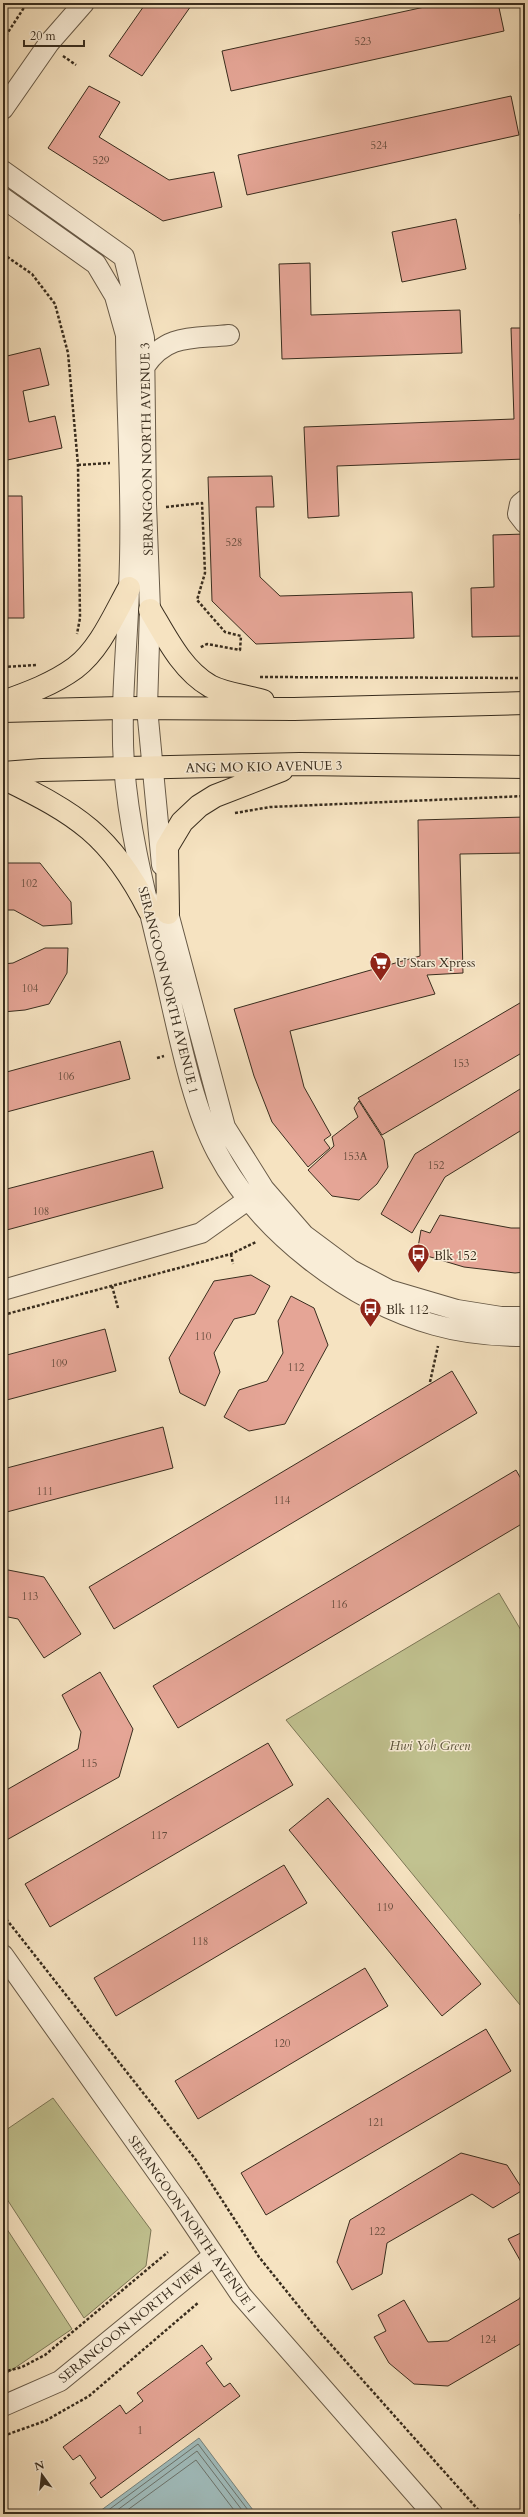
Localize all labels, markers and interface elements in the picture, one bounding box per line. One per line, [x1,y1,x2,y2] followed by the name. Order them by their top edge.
[24,22,84,48] scale bar
[30,28,57,44] text: 20 m
[355,34,372,49] house number: 523
[371,138,388,153] house number: 524
[93,153,110,168] house number: 529
[136,342,158,556] street label: SERANGOON NORTH AVENUE 3
[226,535,242,550] house number: 528
[186,757,342,777] street label: ANG MO KIO AVENUE 3
[21,876,38,891] house number: 102
[134,885,203,1096] street label: SERANGOON NORTH AVENUE 1
[367,949,393,982] supermarket icon: U Stars Xpress
[396,954,475,972] place label: U Stars Xpress
[22,981,39,996] house number: 104
[453,1056,470,1071] house number: 153
[58,1069,75,1084] house number: 106
[343,1149,368,1164] house number: 153A
[428,1158,445,1173] house number: 152
[33,1204,49,1219] house number: 108
[406,1242,432,1275] bus stop icon: Blk 152
[434,1247,477,1265] place label: Blk 152
[357,1296,383,1329] bus stop icon: Blk 112
[386,1301,429,1319] place label: Blk 112
[195,1329,212,1344] house number: 110
[51,1356,68,1371] house number: 109
[288,1360,305,1375] house number: 112
[37,1484,53,1499] house number: 111
[274,1493,291,1508] house number: 114
[22,1589,39,1604] house number: 113
[331,1597,348,1612] house number: 116
[390,1737,471,1755] park label: Hwi Yoh Green
[81,1756,97,1771] house number: 115
[151,1828,168,1843] house number: 117
[377,1900,394,1915] house number: 119
[192,1934,208,1949] house number: 118
[274,2036,291,2051] house number: 120
[368,2115,384,2130] house number: 121
[124,2132,261,2317] street label: SERANGOON NORTH AVENUE 1
[369,2224,386,2239] house number: 122
[55,2258,209,2387] street label: SERANGOON NORTH VIEW
[480,2332,497,2347] house number: 124
[137,2423,143,2438] house number: 1
[22,2455,62,2495] north arrow
[33,2457,47,2474] text: N

